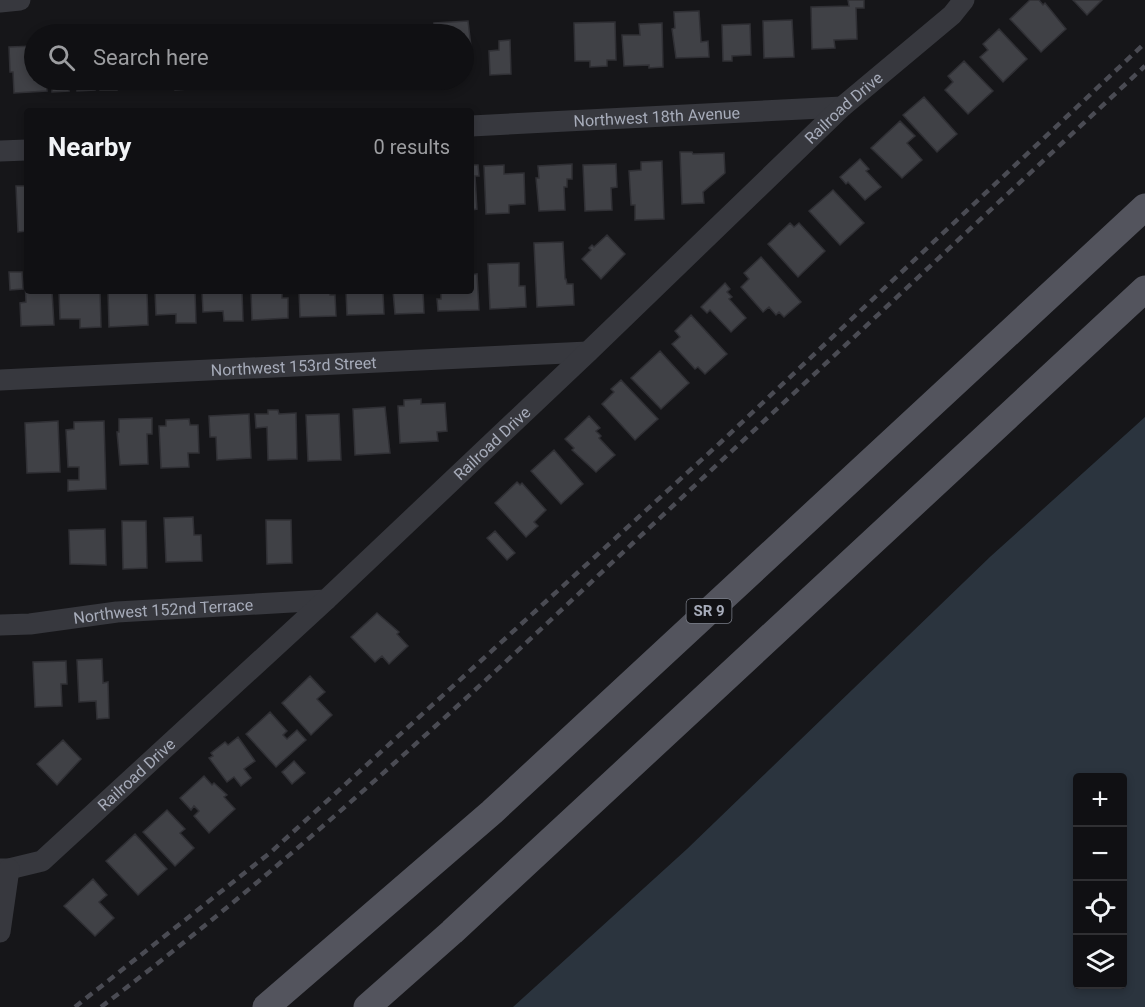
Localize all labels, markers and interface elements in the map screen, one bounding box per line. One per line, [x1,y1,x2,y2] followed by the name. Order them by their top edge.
[24,24,474,90] search box
[45,41,78,74] icon: search
[93,45,209,70] text: Search here
[800,68,886,148] street label: Railroad Drive
[573,103,741,130] street label: Northwest 18th Avenue
[48,132,131,162] text: Nearby
[374,135,450,159] text: 0 results
[210,353,377,379] street label: Northwest 153rd Street
[450,402,534,484] street label: Railroad Drive
[72,595,254,627] street label: Northwest 152nd Terrace
[686,599,732,623] road number: SR 9
[94,734,179,815] street label: Railroad Drive
[1073,773,1127,989] map controls
[1073,773,1127,827] button: +
[1073,827,1127,881] button: −
[1073,881,1127,935] button: locate
[1073,935,1127,989] button: layers

